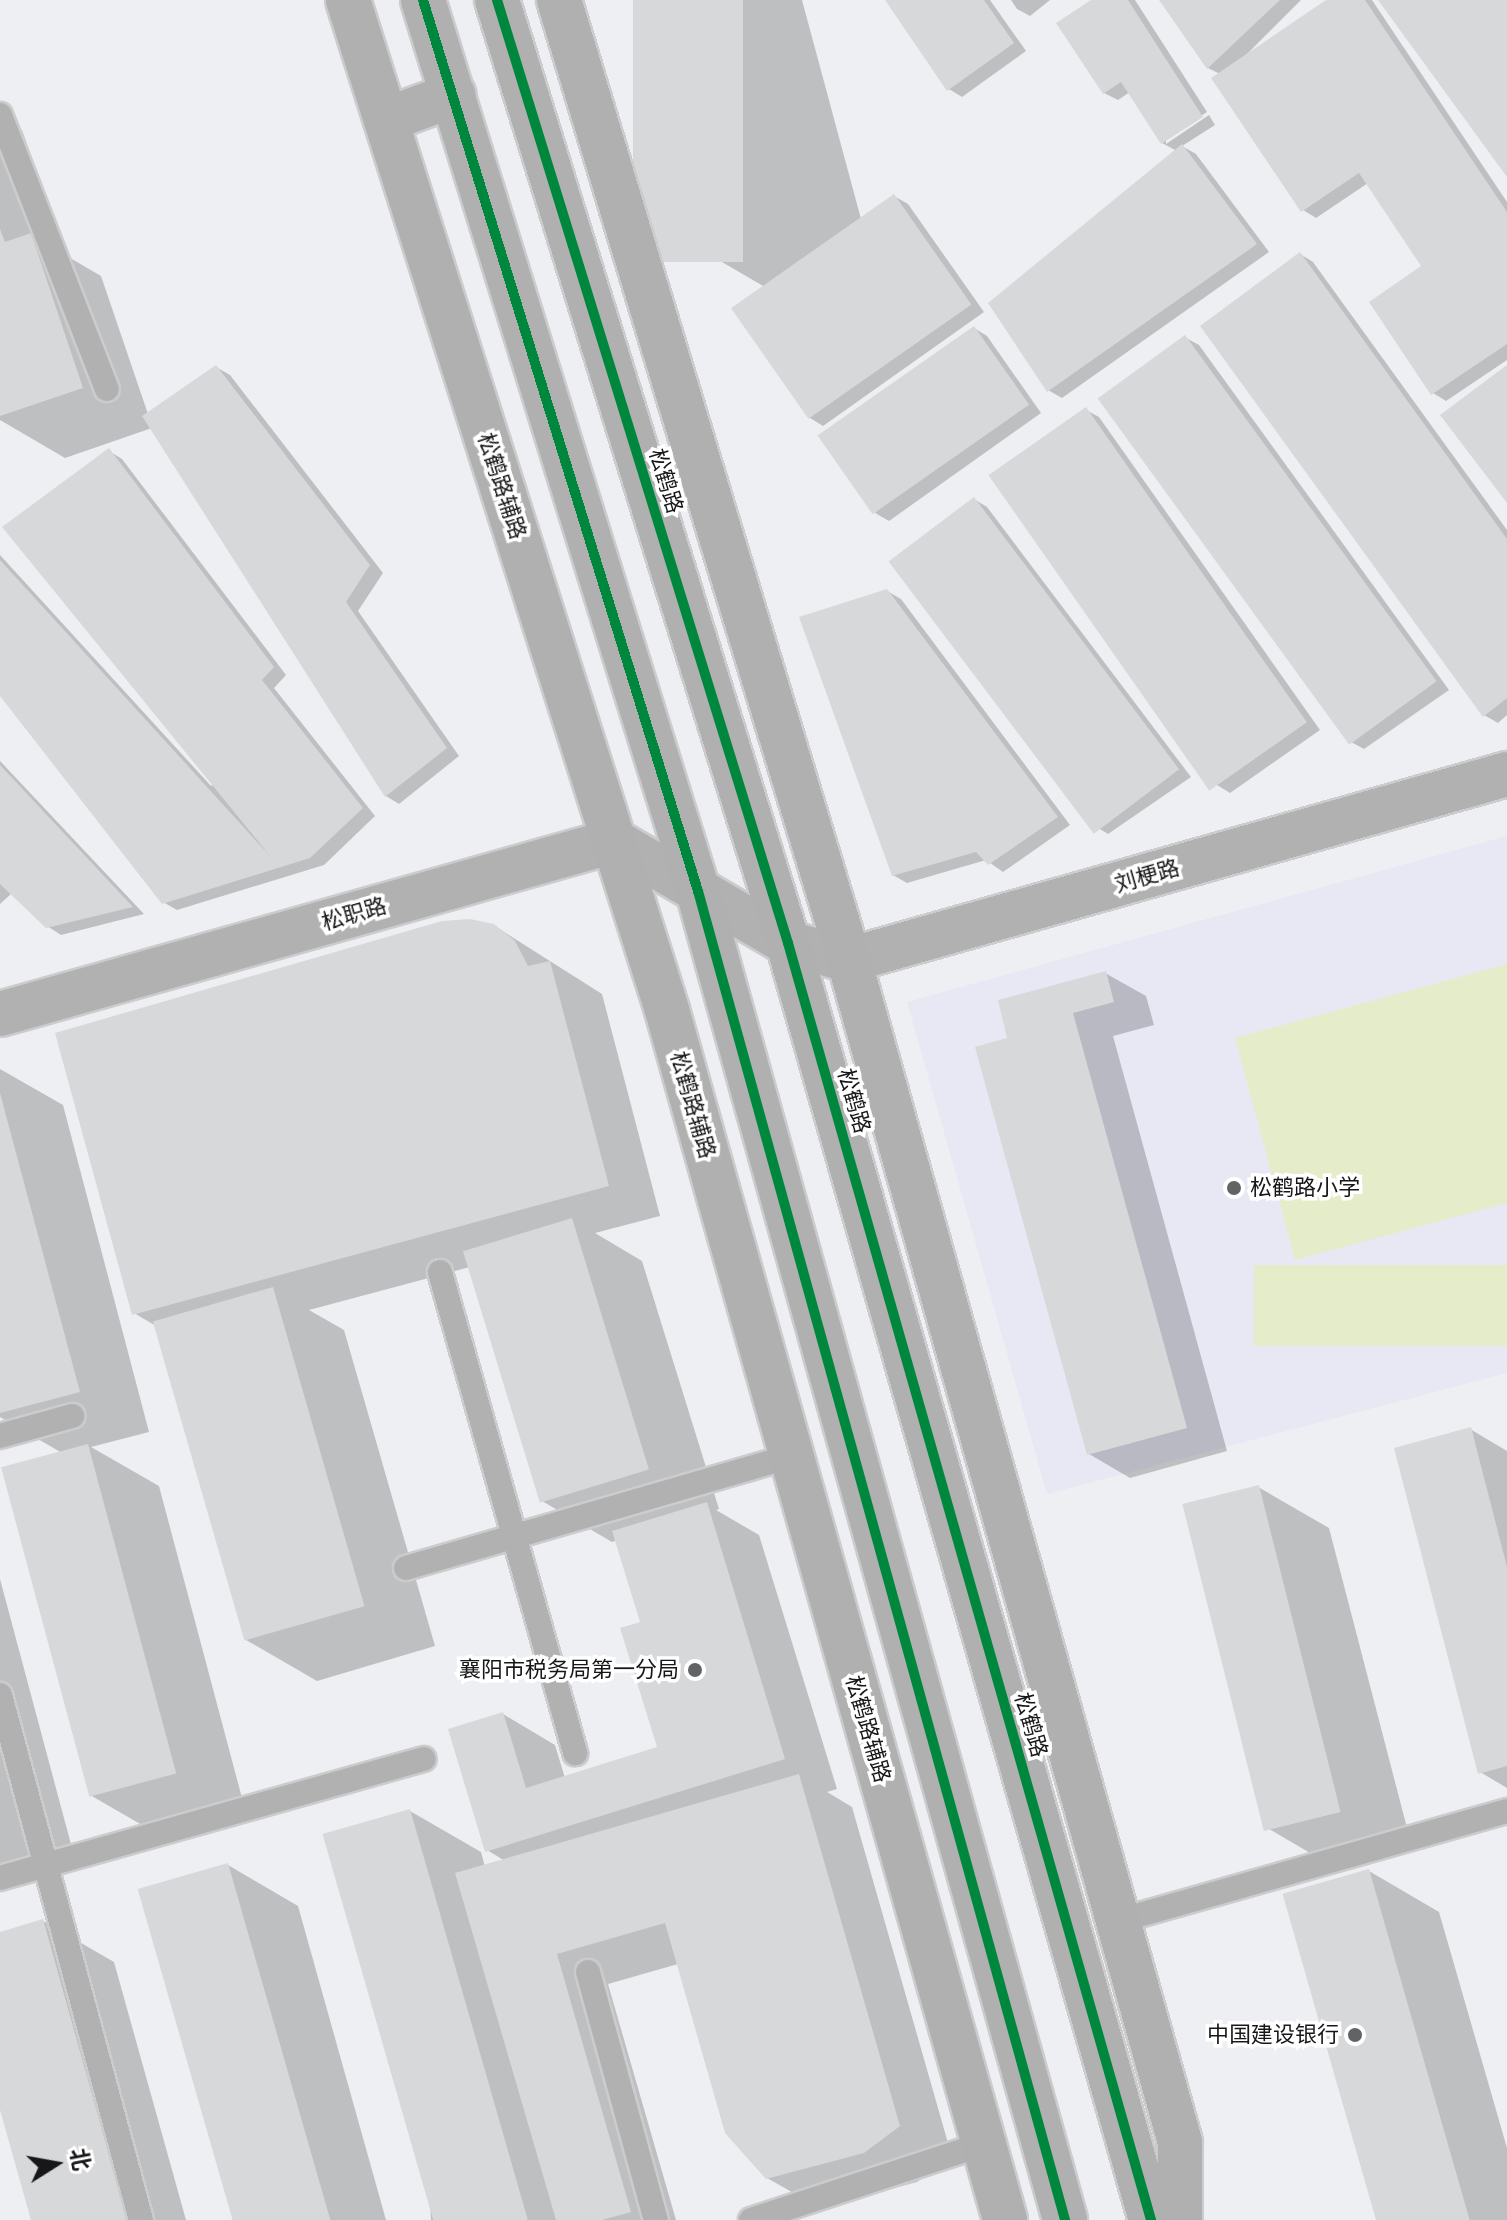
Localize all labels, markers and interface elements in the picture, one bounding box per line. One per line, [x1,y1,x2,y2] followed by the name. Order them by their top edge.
[472,430,532,542] street label: 松鹤路辅路
[644,446,688,516] street label: 松鹤路
[1112,854,1182,898] street label: 刘梗路
[319,892,389,936] street label: 松职路
[665,1048,721,1162] street label: 松鹤路辅路
[832,1066,876,1136] street label: 松鹤路
[1250,1175,1360,1201] place label: 松鹤路小学
[1225,1179,1243,1197] marker: 松鹤路小学
[459,1657,679,1683] place label: 襄阳市税务局第一分局
[686,1661,704,1679] marker: 襄阳市税务局第一分局
[840,1672,896,1786] street label: 松鹤路辅路
[1009,1690,1053,1760] street label: 松鹤路
[1207,2022,1339,2048] place label: 中国建设银行
[1346,2026,1364,2044] marker: 中国建设银行
[16,2124,96,2204] north arrow
[63,2146,97,2173] text: 北

